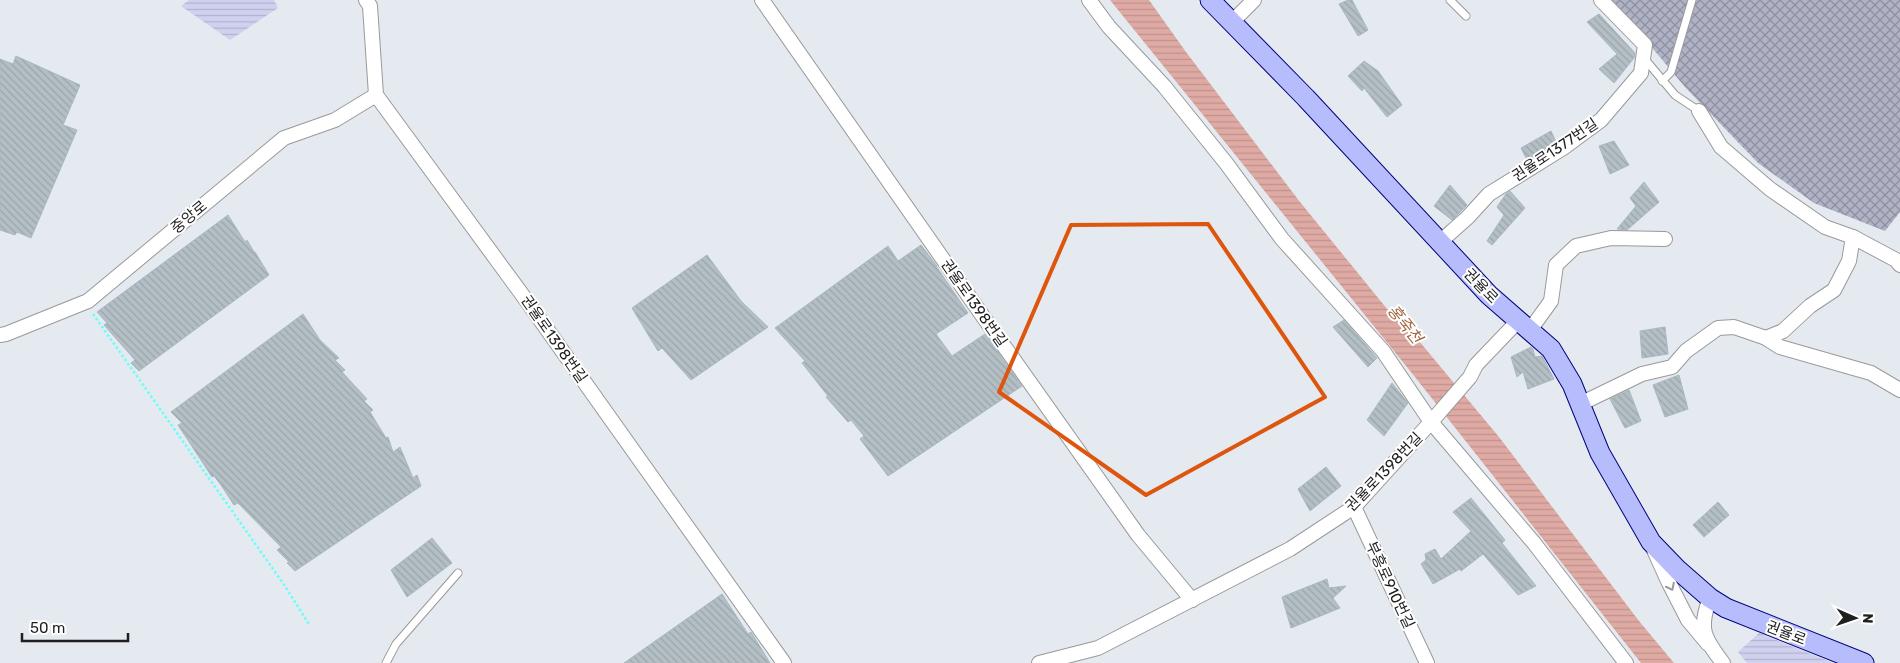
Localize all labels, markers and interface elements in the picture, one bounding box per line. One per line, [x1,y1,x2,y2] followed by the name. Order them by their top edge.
[1509,115,1601,185] street label: 권율로1377번길
[167,197,211,237] street label: 중앙로
[937,256,1011,350] street label: 권율로1398번길
[1460,265,1502,307] street label: 권율로
[517,292,591,386] street label: 권율로1398번길
[1384,301,1428,349] water label: 홍죽천
[1342,429,1426,515] street label: 권율로1398번길
[1362,539,1418,631] street label: 부흥로910번길
[1665,581,1675,590] one-way arrow
[1830,593,1880,643] north arrow
[22,610,129,642] scale bar
[1859,613,1876,624] text: N
[1763,617,1809,649] street label: 권율로
[30,619,65,637] text: 50 m

